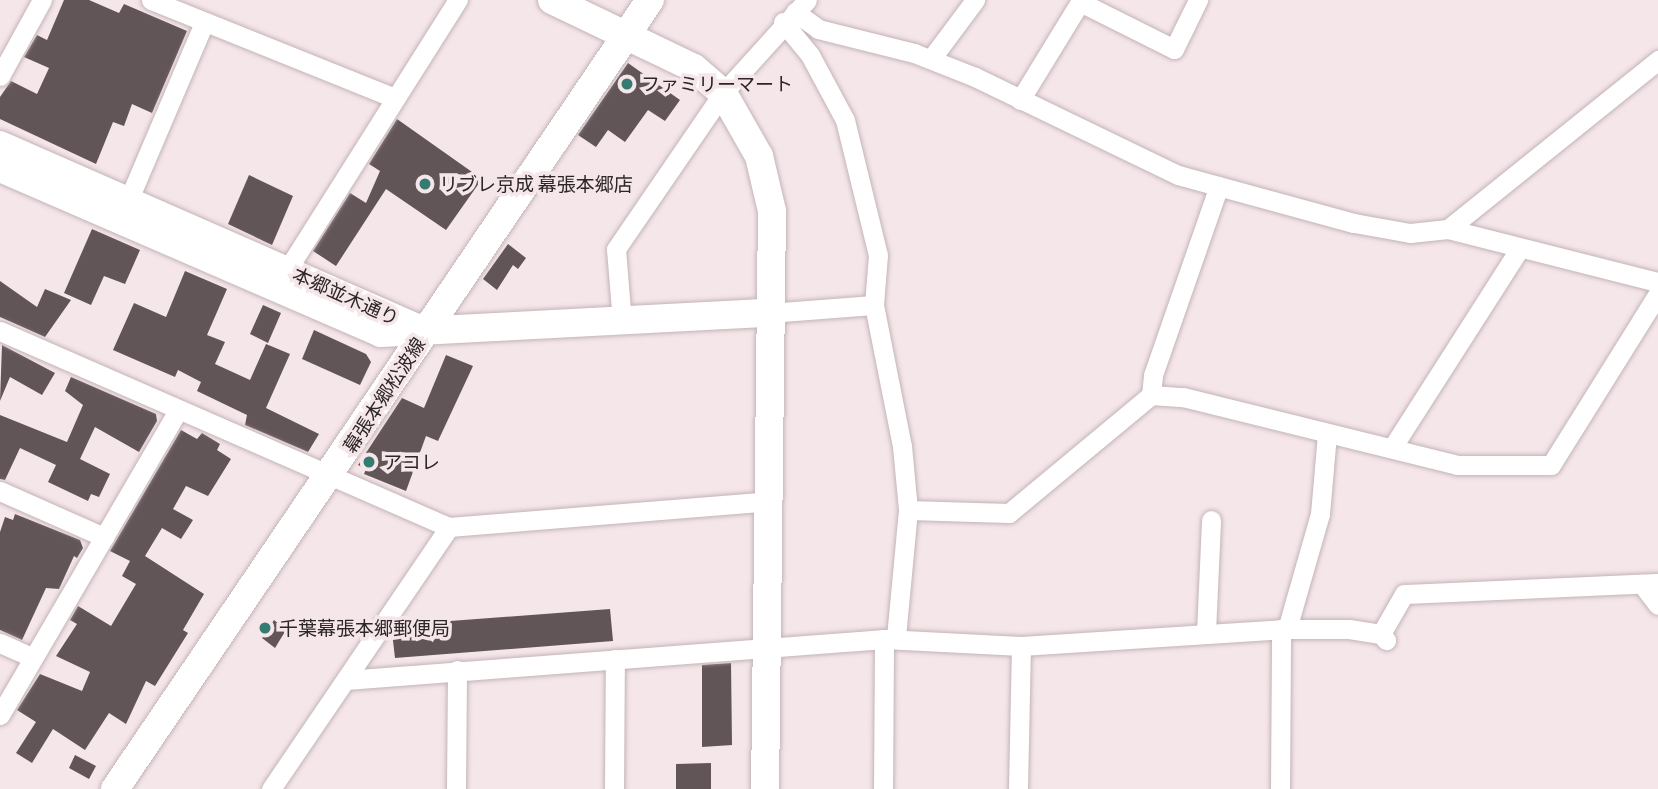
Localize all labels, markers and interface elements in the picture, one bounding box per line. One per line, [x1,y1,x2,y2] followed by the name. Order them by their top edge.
[641,73,793,95] place label: ファミリーマート
[619,76,635,92] marker: ファミリーマート
[439,173,633,195] place label: リブレ京成 幕張本郷店
[417,176,433,192] marker: リブレ京成 幕張本郷店
[289,262,403,330] street label: 本郷並木通り
[338,333,430,457] street label: 幕張本郷松波線
[383,451,440,473] place label: アコレ
[361,454,377,470] marker: アコレ
[279,617,450,639] place label: 千葉幕張本郷郵便局
[257,620,273,636] marker: 千葉幕張本郷郵便局

